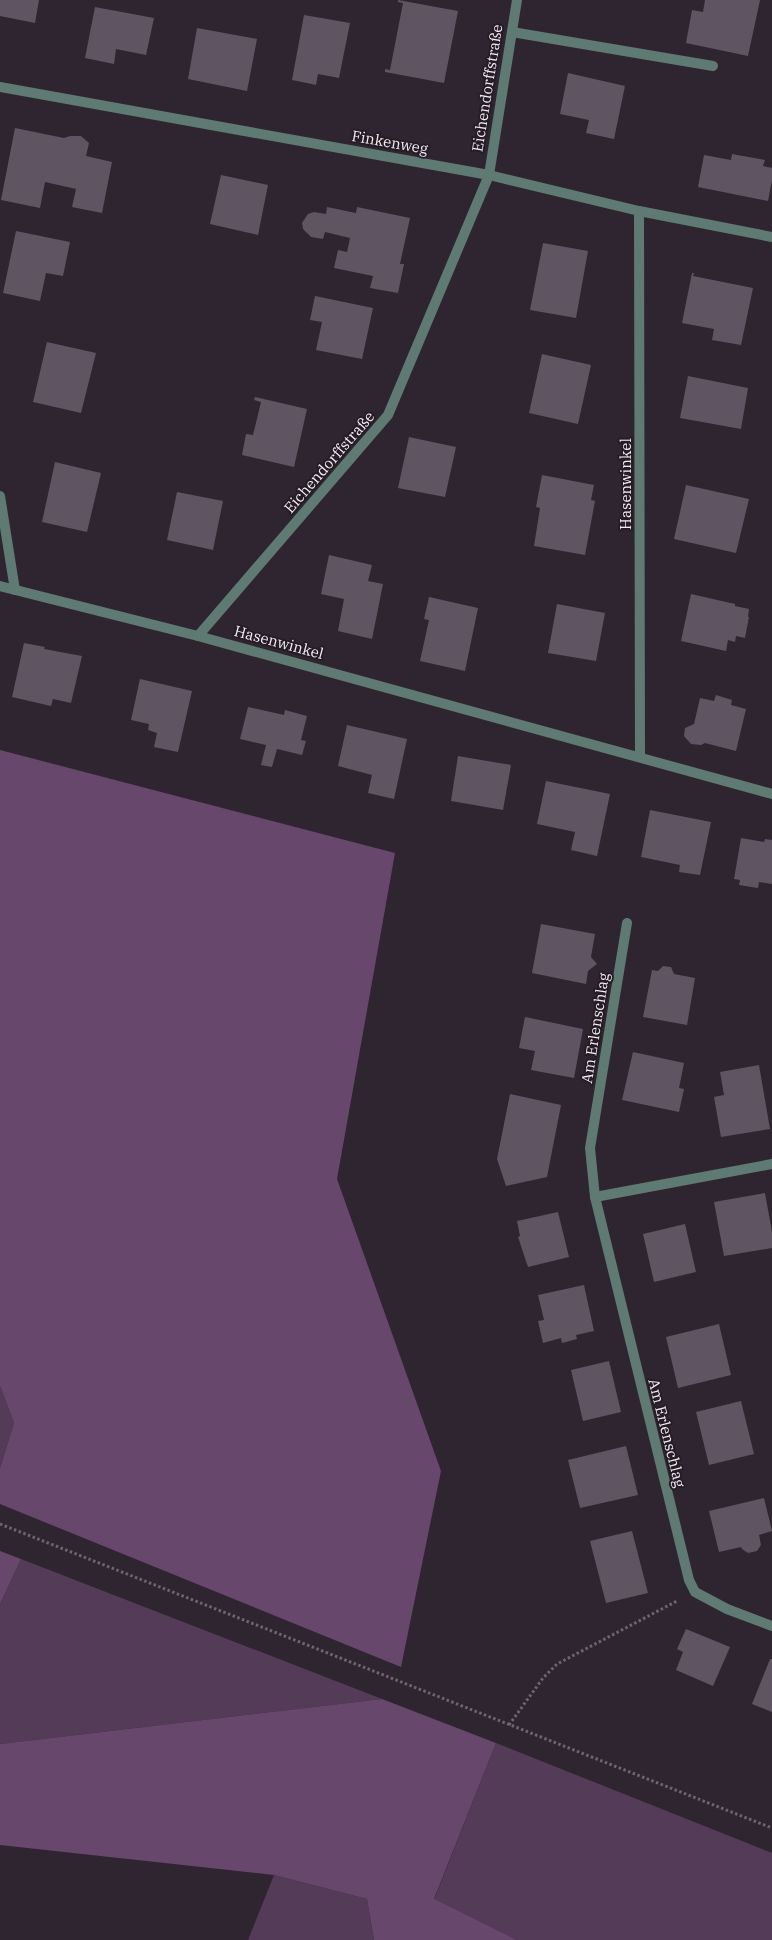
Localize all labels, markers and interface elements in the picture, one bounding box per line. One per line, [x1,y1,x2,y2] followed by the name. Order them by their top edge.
[468,23,506,153] street label: Eichendorffstraße
[350,126,430,158] street label: Finkenweg
[280,407,378,517] street label: Eichendorffstraße
[616,438,635,530] street label: Hasenwinkel
[232,621,326,663] street label: Hasenwinkel
[577,971,613,1085] street label: Am Erlenschlag
[644,1377,690,1489] street label: Am Erlenschlag

